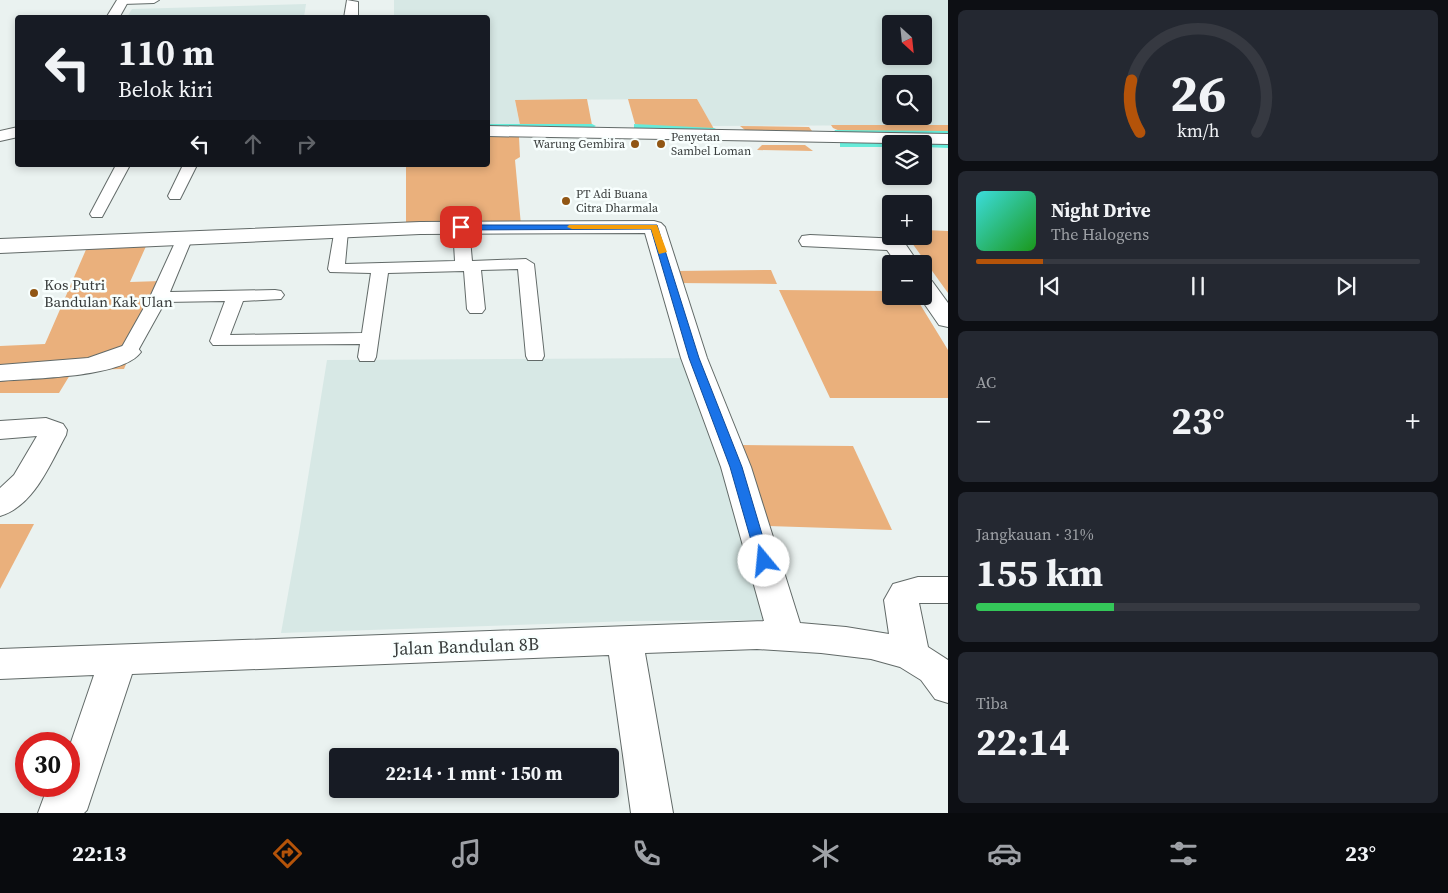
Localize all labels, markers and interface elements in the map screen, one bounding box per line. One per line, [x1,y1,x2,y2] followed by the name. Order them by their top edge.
[882,15,932,65] north arrow
[882,15,932,305] map controls
[118,29,214,77] text: 110 m
[35,35,100,100] icon: left
[1170,57,1226,128] text: 26
[118,74,213,104] text: Belok kiri
[882,75,932,125] button: search
[1177,118,1220,143] text: km/h
[671,129,751,159] place label: Penyetan Sambel Loman
[186,130,214,158] icon: left
[239,130,267,158] icon: ahead
[292,130,320,158] icon: right
[882,135,932,185] button: layers
[533,136,626,152] place label: Warung Gembira
[629,138,641,150] marker: Warung Gembira
[655,138,667,150] marker: Penyetan Sambel Loman
[576,186,659,216] place label: PT Adi Buana Citra Dharmala
[560,195,572,207] marker: PT Adi Buana Citra Dharmala
[882,195,932,245] button: +
[1051,197,1151,223] text: Night Drive
[440,206,482,248] pin
[447,213,475,241] icon: arrive
[1051,223,1149,245] text: The Halogens
[882,255,932,305] button: −
[1036,272,1064,300] icon: previous
[1184,272,1212,300] icon: pause
[1332,272,1360,300] icon: next
[44,274,173,312] place label: Kos Putri Bandulan Kak Ulan
[28,287,40,299] marker: Kos Putri Bandulan Kak Ulan
[976,371,996,393] text: AC
[1171,395,1225,447] text: 23°
[976,402,991,440] text: −
[1405,402,1420,440] text: +
[976,523,1094,545] text: Jangkauan · 31%
[737,534,789,586] position arrow
[976,547,1103,599] text: 155 km
[391,631,540,661] street label: Jalan Bandulan 8B
[976,692,1008,714] text: Tiba
[976,716,1070,768] text: 22:14
[15,732,80,797] speed limit sign: 30
[386,760,562,786] text: 22:14 · 1 mnt · 150 m
[270,836,305,871] icon: directions
[449,836,484,871] icon: music
[629,836,664,871] icon: phone
[808,836,843,871] icon: climate
[987,836,1022,871] icon: car
[1166,836,1201,871] icon: filters
[72,838,126,868] text: 22:13
[1345,838,1376,868] text: 23°

